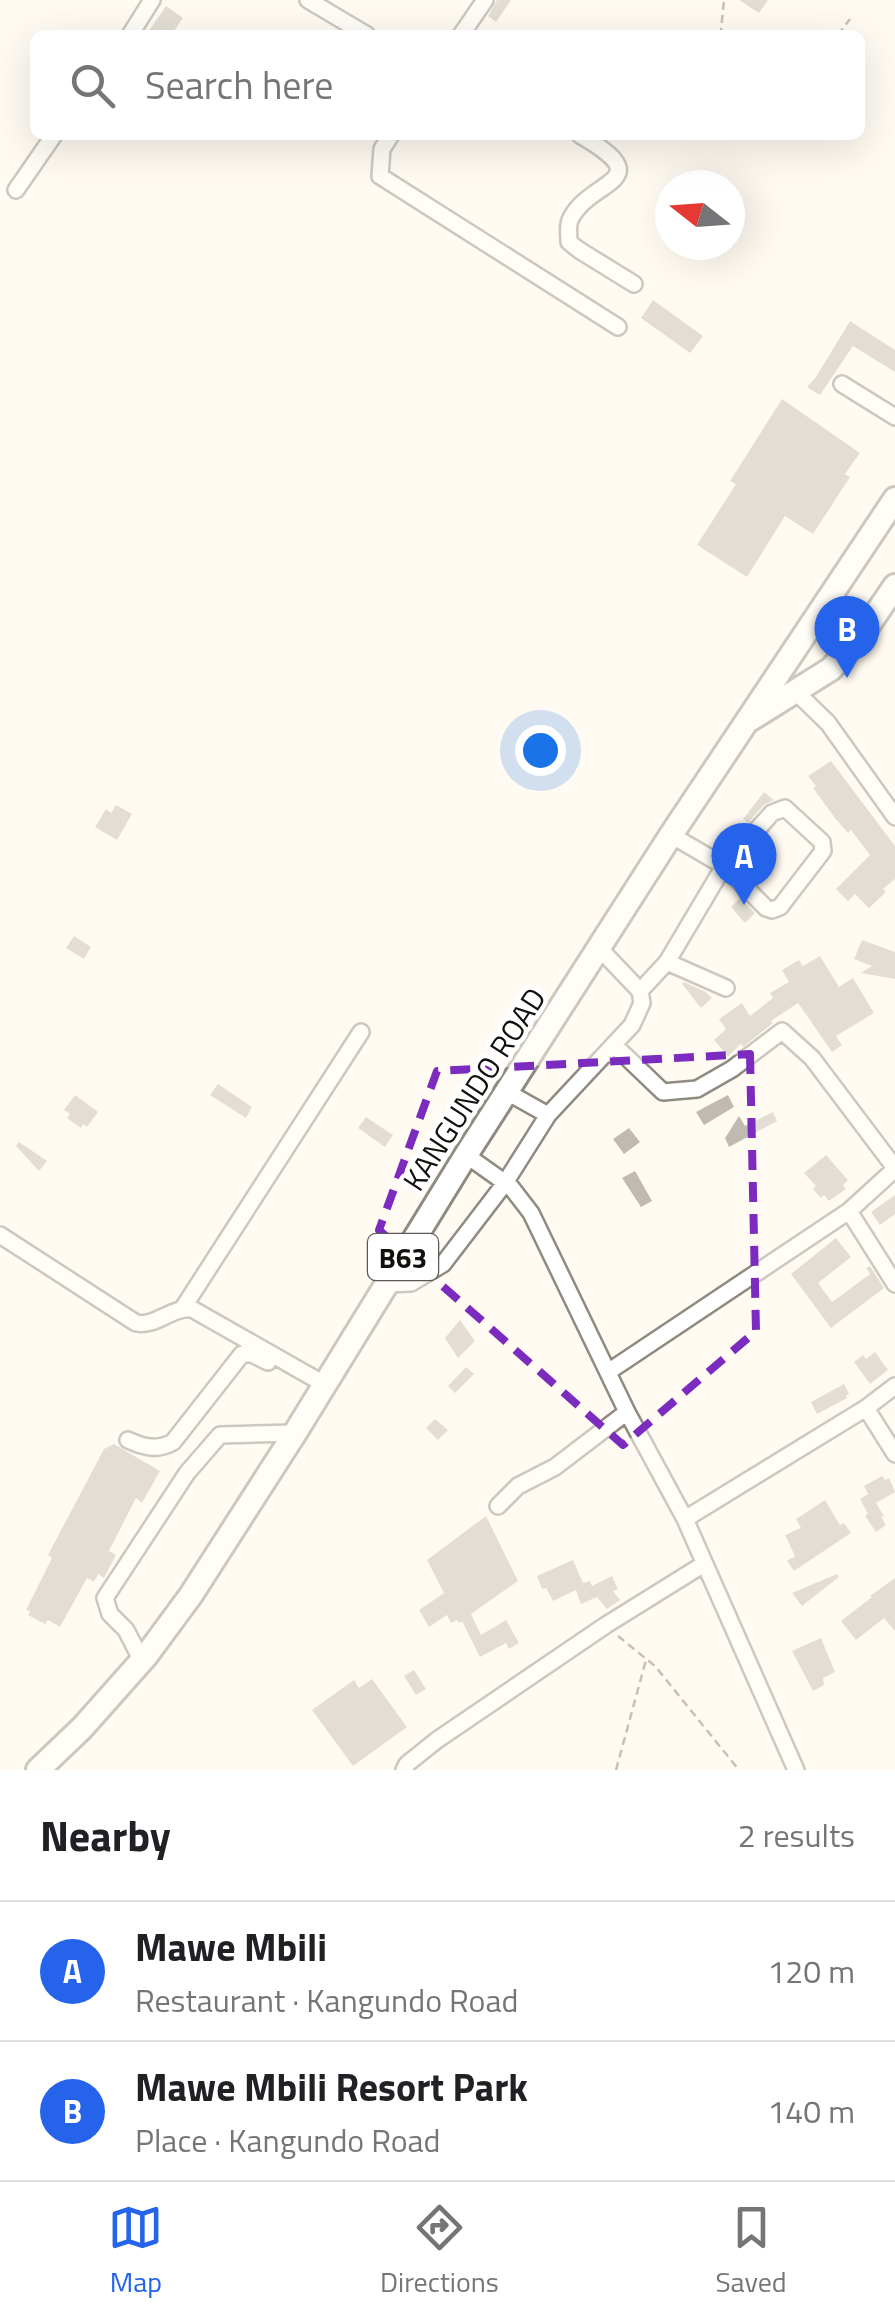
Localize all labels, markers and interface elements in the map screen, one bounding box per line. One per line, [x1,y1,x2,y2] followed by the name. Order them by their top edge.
[30,30,865,140] search box
[145,56,333,114] text: Search here
[65,58,120,113] icon: search
[655,170,745,260] north arrow
[814,596,880,678] pin: B
[515,725,566,776] your location
[712,822,776,905] pin: A
[391,978,557,1200] street label: KANGUNDO ROAD
[368,1234,438,1280] road number: B63
[40,1803,171,1867] text: Nearby
[738,1811,855,1859] text: 2 results
[135,1918,327,1976] text: Mawe Mbili
[63,1947,82,1995] text: A
[767,1947,855,1995] text: 120 m
[135,1976,518,2024] text: Restaurant · Kangundo Road
[135,2058,528,2116] text: Mawe Mbili Resort Park
[63,2087,82,2135] text: B
[767,2087,855,2135] text: 140 m
[135,2116,441,2164] text: Place · Kangundo Road
[108,2200,163,2303] tab: Map
[380,2200,499,2303] tab: Directions
[715,2200,787,2303] tab: Saved

